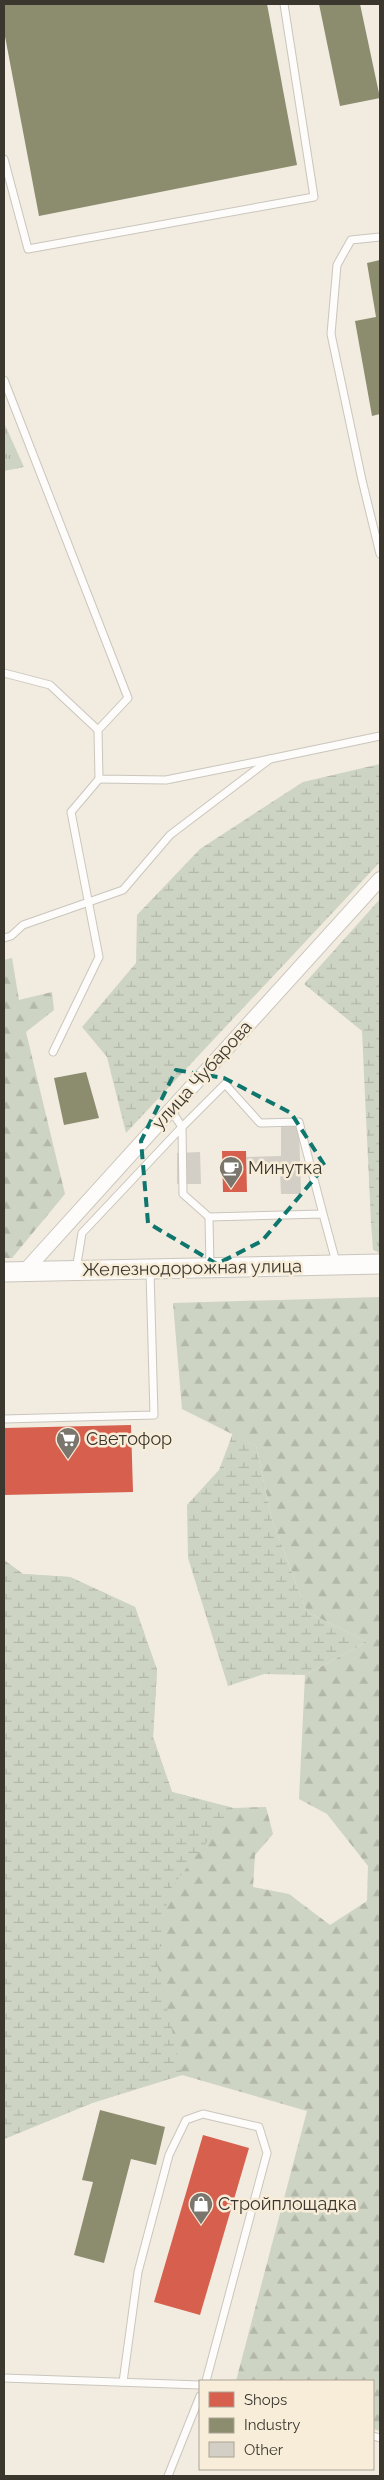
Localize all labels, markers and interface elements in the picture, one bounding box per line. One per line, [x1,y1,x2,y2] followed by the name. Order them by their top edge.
[147,1016,256,1133] street label: улица Чубарова
[218,1155,244,1189] cafe icon: Минутка
[248,1157,322,1178] place label: Минутка
[82,1255,302,1280] street label: Железнодорожная улица
[55,1426,81,1460] supermarket icon: Светофор
[86,1428,172,1449] place label: Светофор
[188,2191,214,2225] shop icon: Стройплощадка
[218,2193,357,2214] place label: Стройплощадка
[199,2380,374,2470] legend
[244,2391,287,2409] text: Shops
[244,2416,300,2434] text: Industry
[244,2441,284,2459] text: Other

